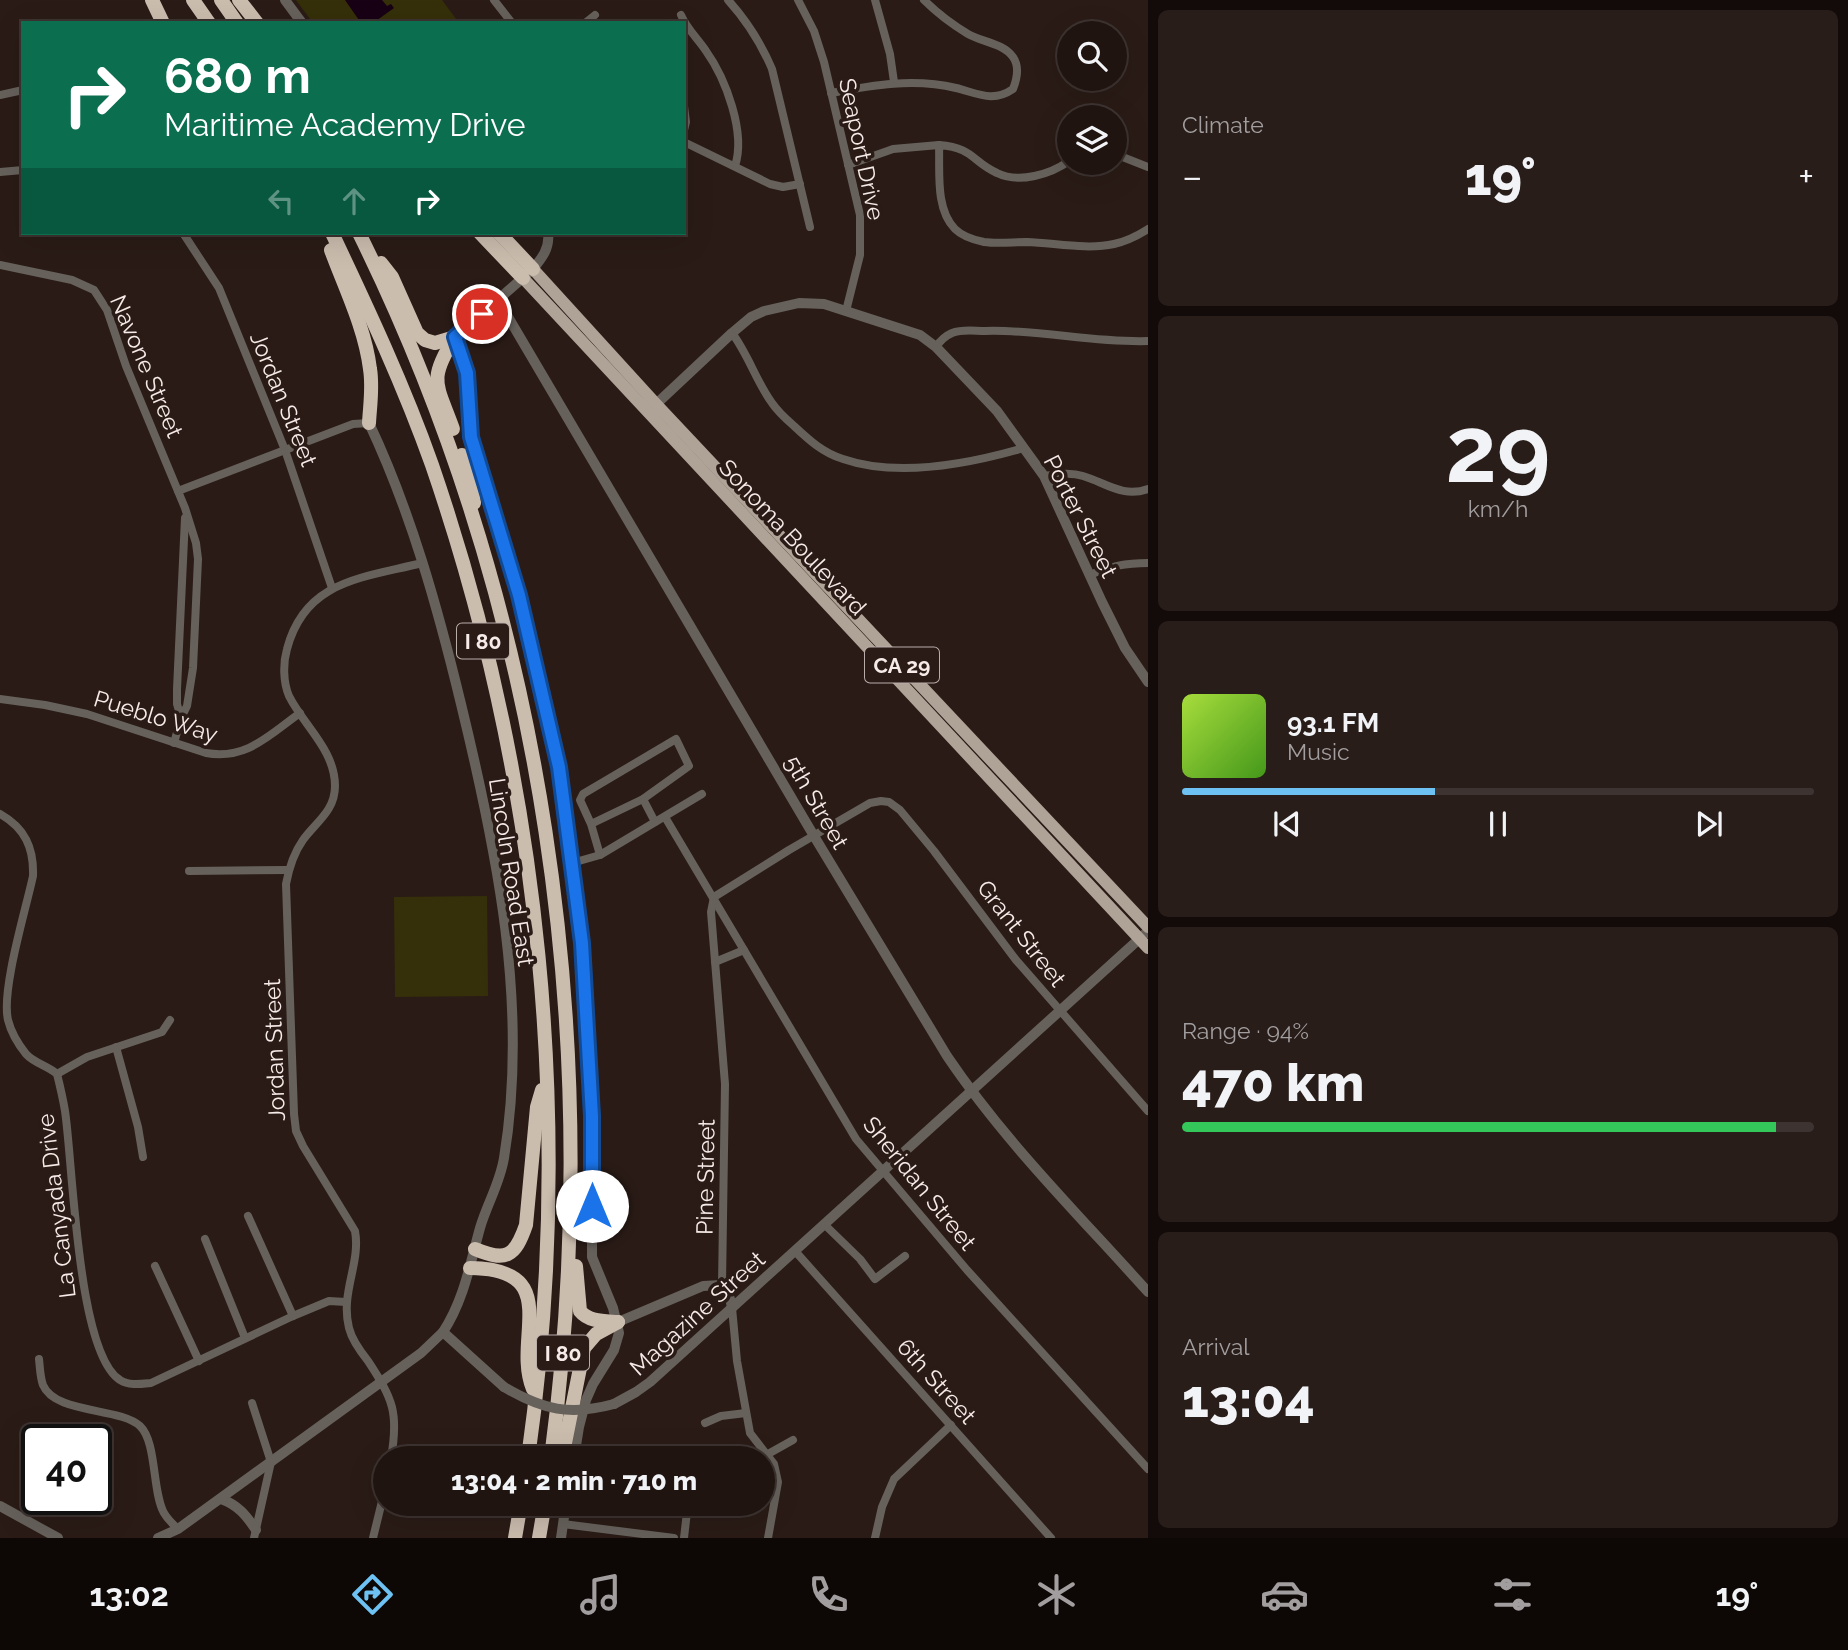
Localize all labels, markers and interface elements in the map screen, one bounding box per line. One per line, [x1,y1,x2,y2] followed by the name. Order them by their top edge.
[1057,21,1127,175] map controls
[1057,21,1127,91] button: search
[164,47,311,104] text: 680 m
[49,49,140,140] icon: right
[834,76,890,222] street label: Seaport Drive
[1057,105,1127,175] button: layers
[164,106,526,143] text: Maritime Academy Drive
[1182,111,1264,138] text: Climate
[1465,146,1536,207] text: 19°
[1182,154,1202,199] text: −
[1798,154,1814,199] text: +
[262,182,300,220] icon: left
[335,182,373,220] icon: ahead
[408,182,446,220] icon: right
[452,284,512,344] pin
[105,291,189,441] street label: Navone Street
[463,295,501,333] icon: arrive
[245,328,323,470] street label: Jordan Street
[1446,396,1550,503] text: 29
[1039,450,1124,582] street label: Porter Street
[714,454,872,620] street label: Sonoma Boulevard
[1468,495,1528,522] text: km/h
[457,624,509,658] road number: I 80
[865,648,939,682] road number: CA 29
[91,684,221,748] street label: Pueblo Way
[1287,708,1379,738] text: 93.1 FM
[1287,738,1350,765] text: Music
[779,751,855,854] street label: 5th Street
[484,776,540,968] street label: Lincoln Road East
[1268,805,1306,843] icon: previous
[1479,805,1517,843] icon: pause
[1690,805,1728,843] icon: next
[972,874,1072,992] street label: Grant Street
[258,978,290,1122] street label: Jordan Street
[1182,1017,1309,1044] text: Range · 94%
[1182,1052,1364,1113] text: 470 km
[858,1111,982,1255] street label: Sheridan Street
[31,1112,81,1300] street label: La Canyada Drive
[690,1119,720,1235] street label: Pine Street
[555,1169,629,1243] position arrow
[624,1245,770,1381] street label: Magazine Street
[892,1333,982,1429] street label: 6th Street
[1182,1333,1249,1360] text: Arrival
[537,1336,589,1370] road number: I 80
[1182,1368,1315,1429] text: 13:04
[21,1424,112,1515] speed limit sign: 40
[451,1466,697,1496] text: 13:04 · 2 min · 710 m
[348,1570,397,1619] icon: directions
[576,1570,625,1619] icon: music
[804,1570,853,1619] icon: phone
[1032,1570,1081,1619] icon: climate
[1260,1570,1309,1619] icon: car
[1488,1570,1537,1619] icon: filters
[89,1576,169,1613] text: 13:02
[1716,1576,1758,1613] text: 19°

